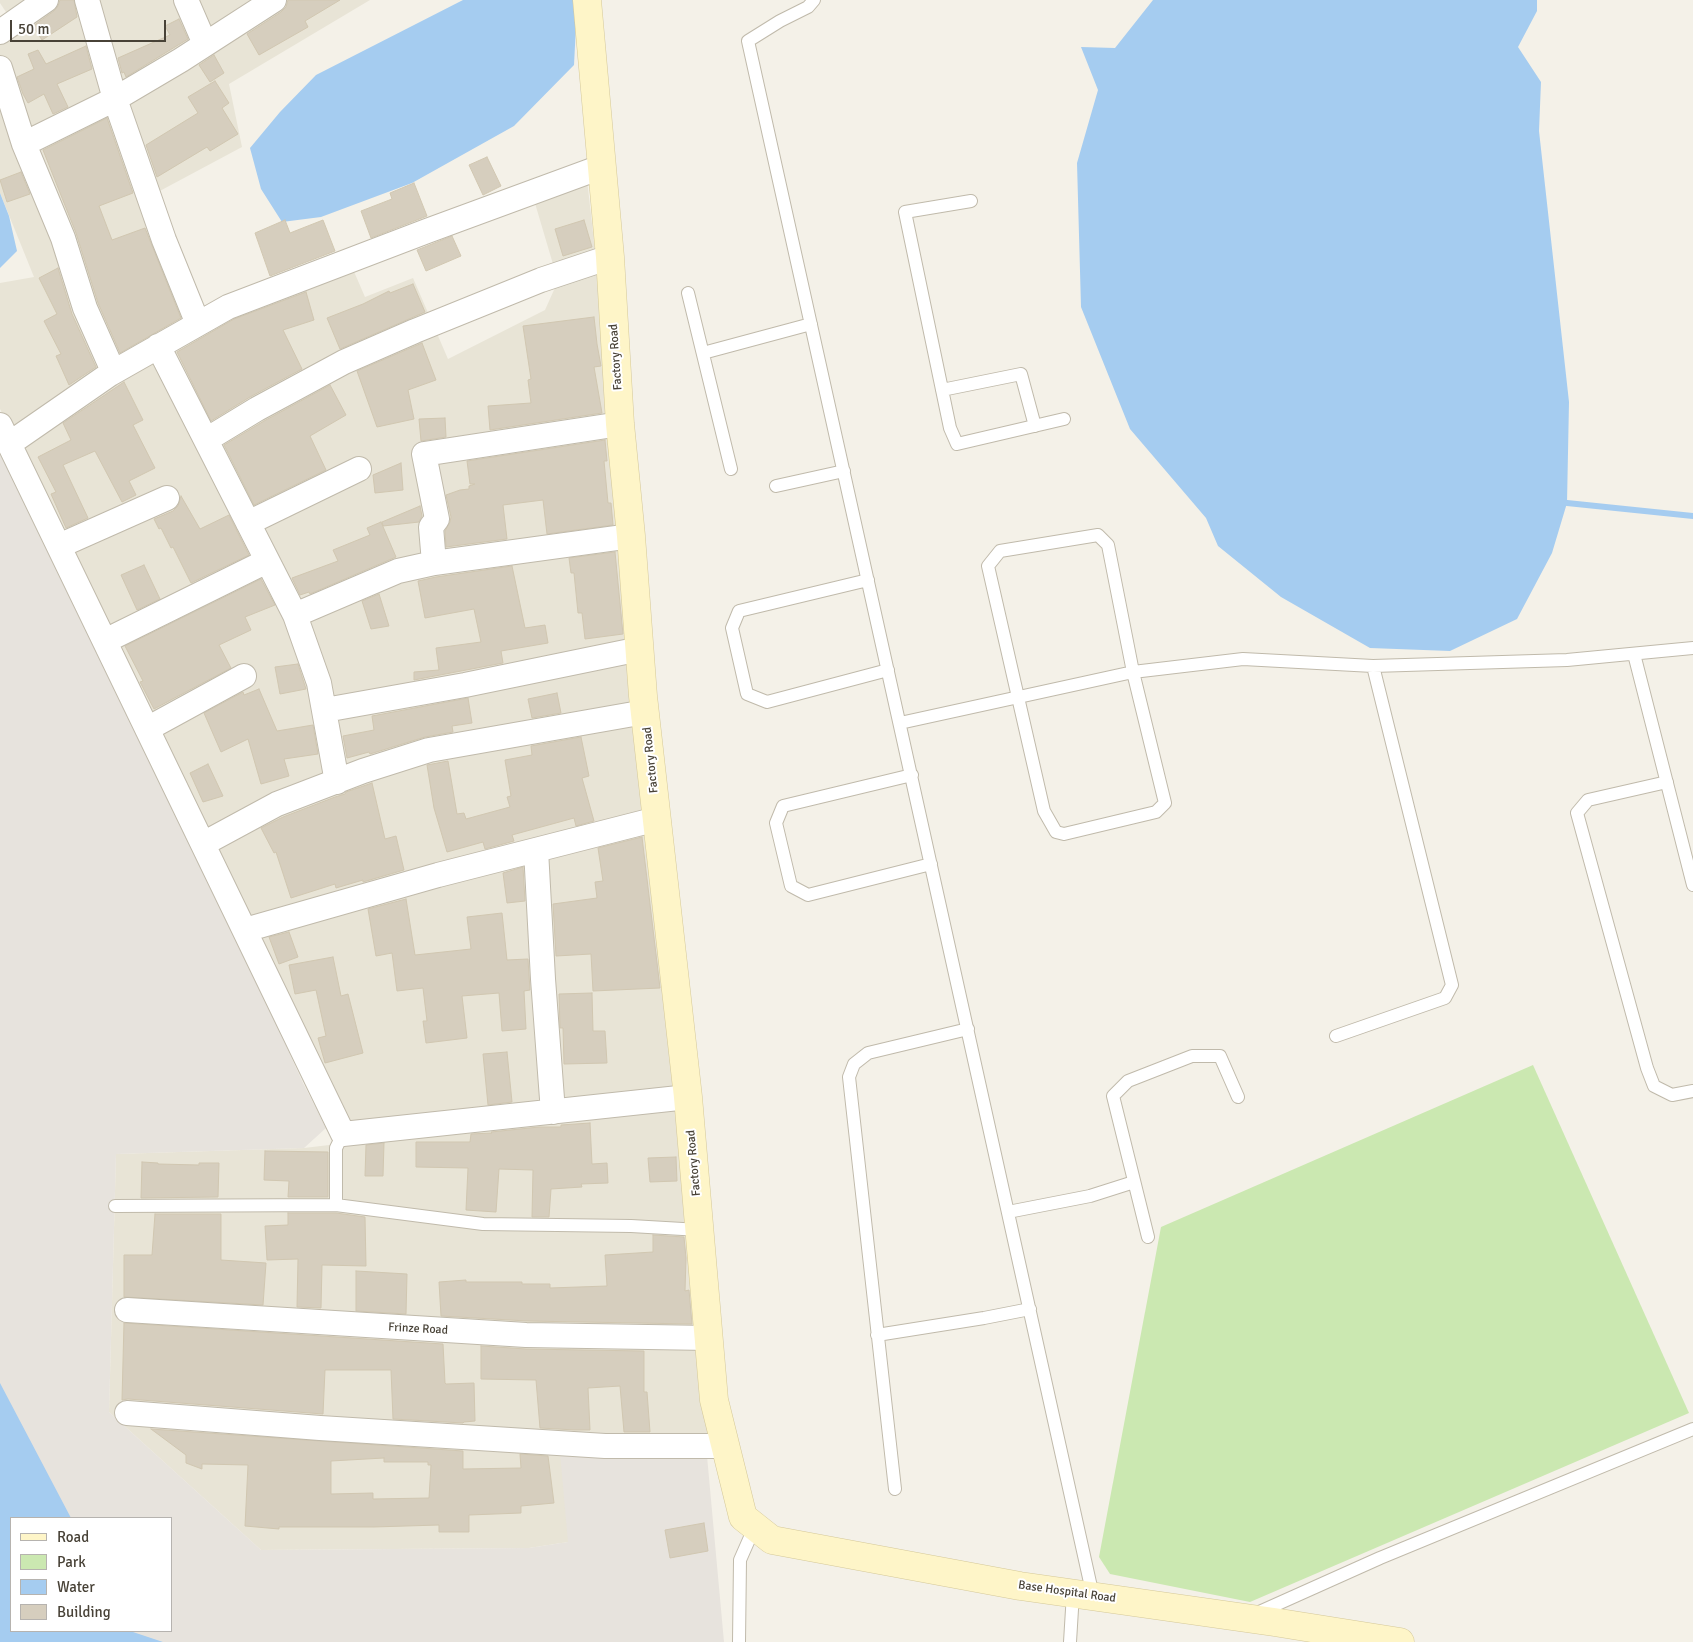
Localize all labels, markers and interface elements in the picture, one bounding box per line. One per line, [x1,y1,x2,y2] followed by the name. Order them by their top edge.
[12,10,169,42] scale bar
[18,20,49,38] text: 50 m
[606,323,626,391] street label: Factory Road
[640,726,662,794] street label: Factory Road
[684,1129,704,1197] street label: Factory Road
[388,1320,448,1338] street label: Frinze Road
[10,1517,172,1632] legend
[57,1528,89,1546] text: Road
[57,1553,86,1571] text: Park
[57,1578,95,1596] text: Water
[1017,1578,1117,1606] street label: Base Hospital Road
[57,1603,111,1621] text: Building

